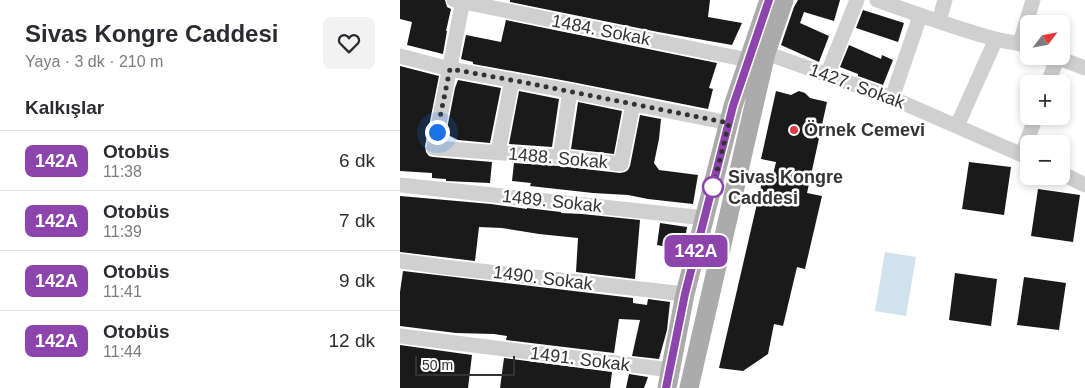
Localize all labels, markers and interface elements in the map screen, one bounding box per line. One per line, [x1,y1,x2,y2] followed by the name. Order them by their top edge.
[550,11,653,50] street label: 1484. Sokak
[1020,15,1070,65] north arrow
[1020,15,1070,185] map controls
[323,17,375,69] button: heart
[25,20,278,47] text: Sivas Kongre Caddesi
[25,53,163,70] text: Yaya · 3 dk · 210 m
[807,59,908,113] street label: 1427. Sokak
[1020,75,1070,125] button: +
[25,97,104,118] text: Kalkışlar
[425,120,450,145] your location
[804,120,925,140] place label: Örnek Cemevi
[788,124,800,136] marker: Örnek Cemevi
[1020,135,1070,185] button: −
[103,141,170,162] text: Otobüs
[507,144,610,172] street label: 1488. Sokak
[339,150,375,171] text: 6 dk
[35,151,78,171] text: 142A
[103,163,142,180] text: 11:38
[728,167,843,208] place label: Sivas Kongre Caddesi
[702,176,724,198] marker: Sivas Kongre Caddesi
[501,186,604,216] street label: 1489. Sokak
[103,201,170,222] text: Otobüs
[339,210,375,231] text: 7 dk
[35,211,78,231] text: 142A
[103,223,142,240] text: 11:39
[661,235,731,267] line badge: 142A
[674,241,718,261] text: 142A
[103,261,170,282] text: Otobüs
[492,262,595,294] street label: 1490. Sokak
[339,270,375,291] text: 9 dk
[35,271,78,291] text: 142A
[103,283,142,300] text: 11:41
[103,321,170,342] text: Otobüs
[329,330,375,351] text: 12 dk
[35,331,78,351] text: 142A
[103,343,142,360] text: 11:44
[529,343,632,375] street label: 1491. Sokak
[415,353,515,376] scale bar
[422,357,453,373] text: 50 m

